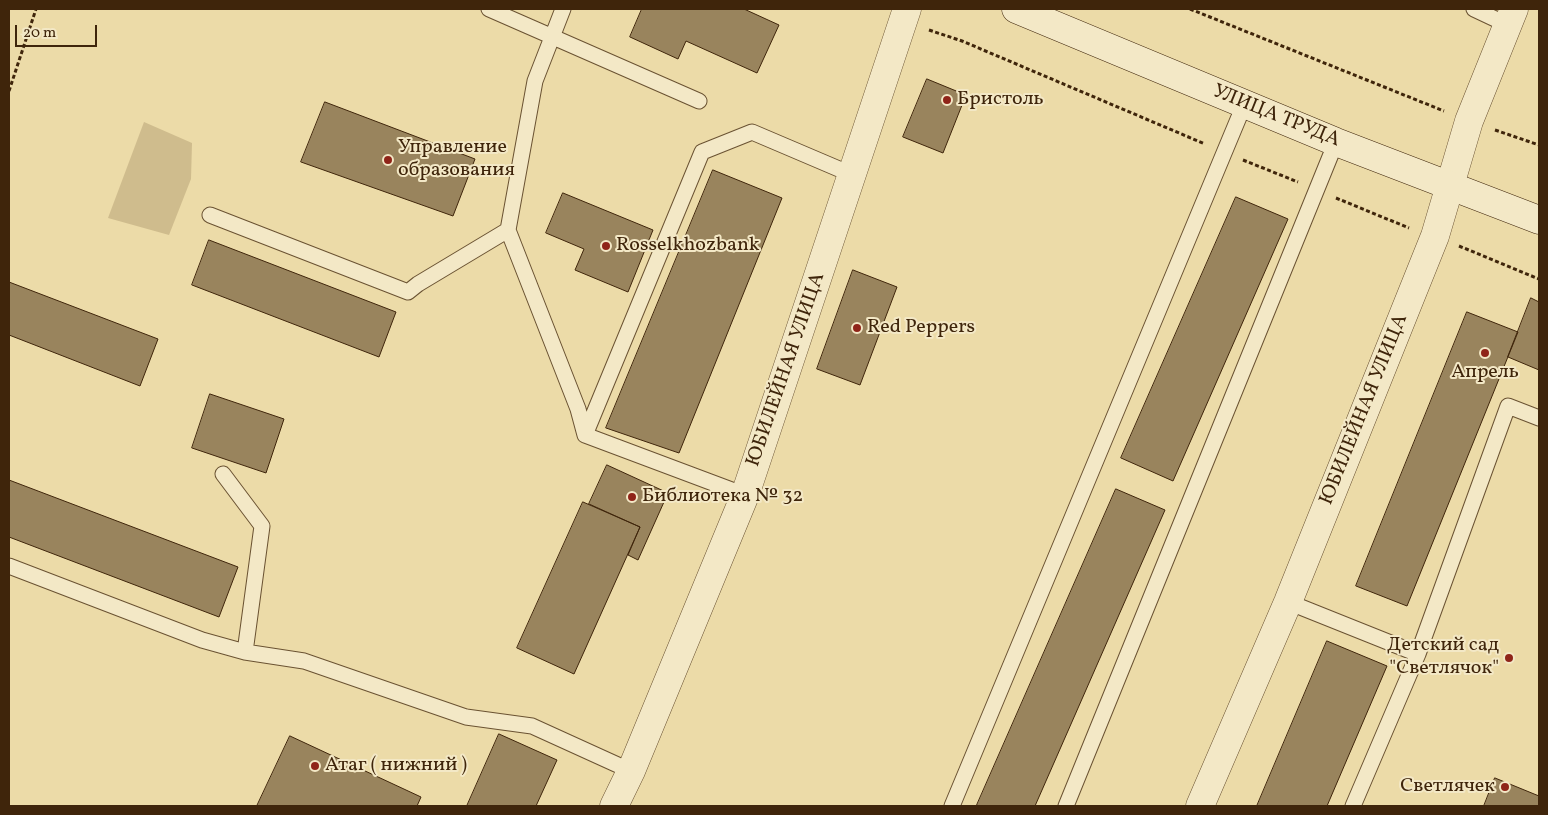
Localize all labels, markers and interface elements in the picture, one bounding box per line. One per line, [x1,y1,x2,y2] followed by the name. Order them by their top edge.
[18,15,100,47] scale bar
[23,23,56,44] text: 20 m
[1209,81,1343,153] street label: УЛИЦА ТРУДА
[957,88,1044,112] place label: Бристоль
[941,94,953,106] marker: Бристоль
[398,136,515,183] place label: Управление образования
[382,154,394,166] marker: Управление образования
[616,234,760,258] place label: Rosselkhozbank
[600,240,612,252] marker: Rosselkhozbank
[743,270,831,470] street label: ЮБИЛЕЙНАЯ УЛИЦА
[1316,311,1414,509] street label: ЮБИЛЕЙНАЯ УЛИЦА
[867,316,975,340] place label: Red Peppers
[851,322,863,334] marker: Red Peppers
[1479,347,1491,359] marker: Апрель
[1451,361,1519,385] place label: Апрель
[642,485,803,509] place label: Библиотека № 32
[626,491,638,503] marker: Библиотека № 32
[1387,634,1499,681] place label: Детский сад "Светлячок"
[1503,652,1515,664] marker: Детский сад "Светлячок"
[325,754,467,778] place label: Атаг ( нижний )
[309,760,321,772] marker: Атаг ( нижний )
[1400,775,1495,799] place label: Светлячек
[1499,781,1511,793] marker: Светлячек

